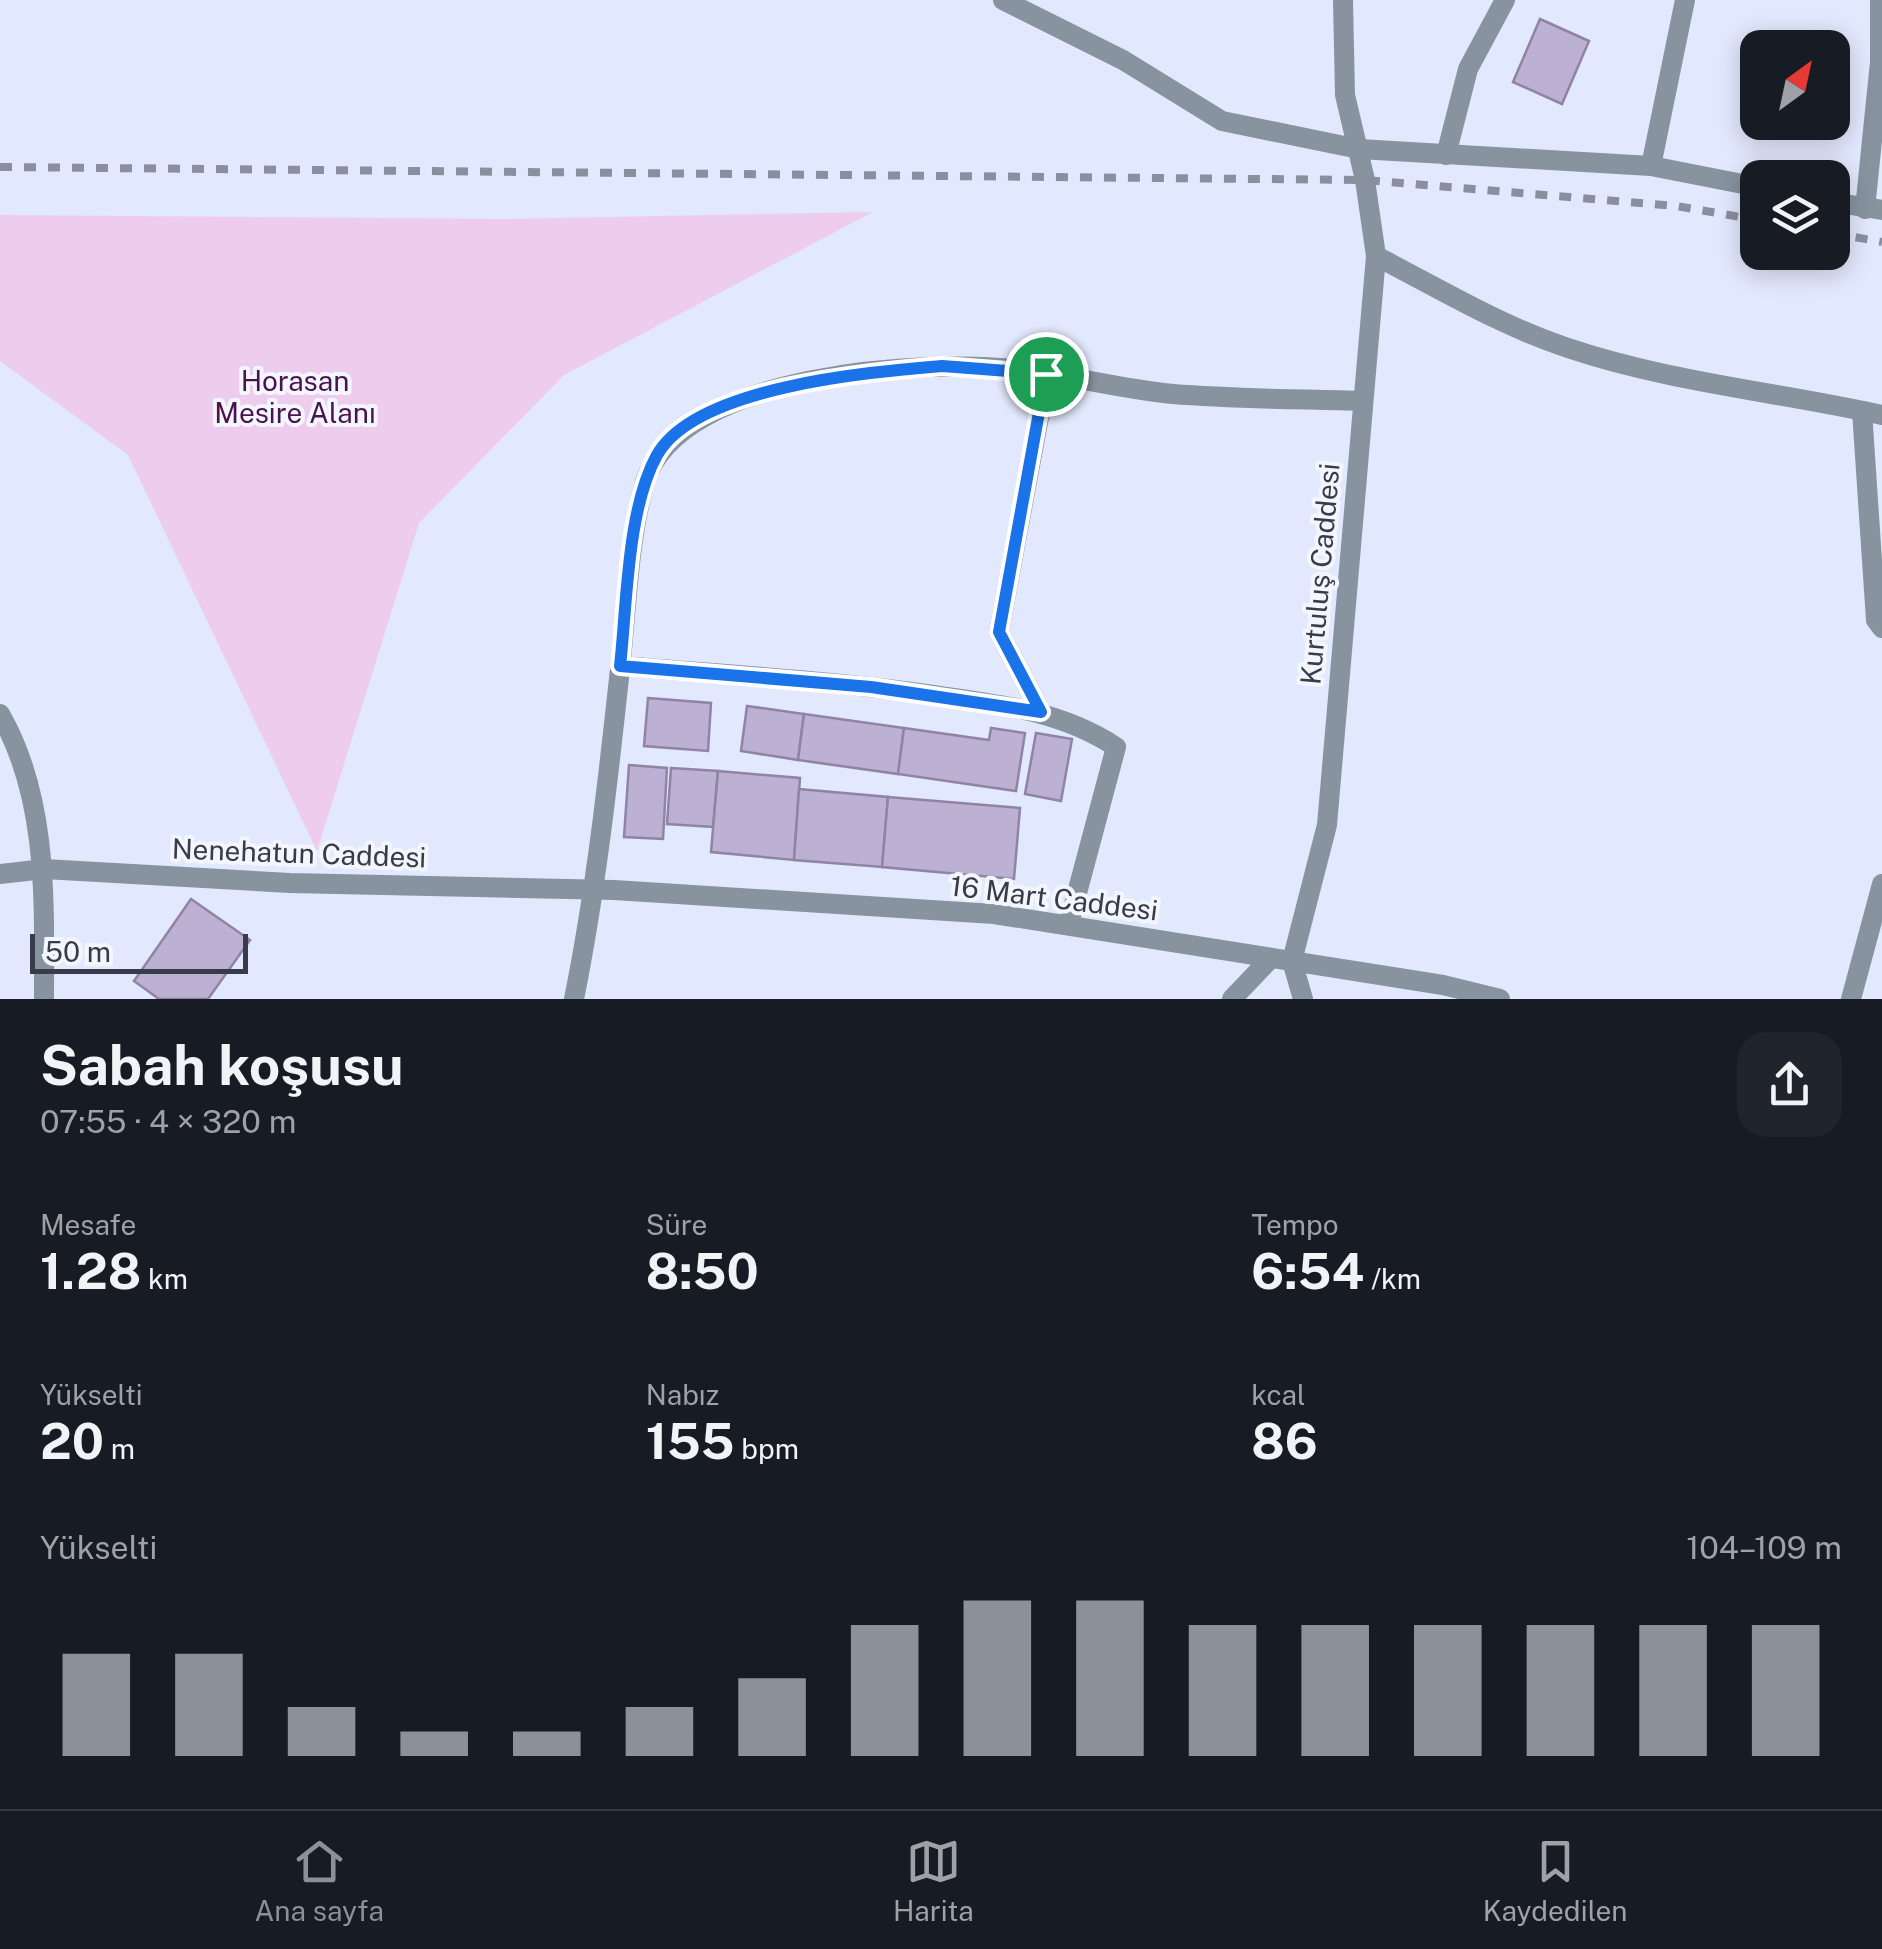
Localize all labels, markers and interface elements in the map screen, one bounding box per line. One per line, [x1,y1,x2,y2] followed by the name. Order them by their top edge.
[1740,30,1850,140] north arrow
[1740,30,1850,270] map controls
[1740,160,1850,270] button: layers
[1004,332,1089,417] pin
[1019,347,1074,402] icon: arrive
[214,364,376,429] park label: Horasan Mesire Alanı
[1293,462,1346,686] street label: Kurtuluş Caddesi
[171,832,427,873] street label: Nenehatun Caddesi
[948,868,1160,927] street label: 16 Mart Caddesi
[30,929,248,974] scale bar
[45,935,111,968] text: 50 m
[1737,1032,1842,1137] button: share
[40,1033,404,1097] text: Sabah koşusu
[40,1103,296,1140] text: 07:55 · 4 × 320 m
[40,1208,136,1241] text: Mesafe
[646,1208,707,1241] text: Süre
[1251,1208,1339,1241] text: Tempo
[40,1241,141,1300] text: 1.28
[646,1241,759,1300] text: 8:50
[1251,1241,1364,1300] text: 6:54
[141,1262,188,1295] text: km
[1364,1262,1421,1295] text: /km
[40,1378,143,1411] text: Yükselti
[646,1378,719,1411] text: Nabız
[1251,1378,1305,1411] text: kcal
[40,1411,104,1470] text: 20
[646,1411,735,1470] text: 155
[1251,1411,1318,1470] text: 86
[104,1432,135,1465] text: m
[735,1432,799,1465] text: bpm
[40,1529,157,1566] text: Yükselti
[1686,1529,1842,1566] text: 104–109 m
[254,1834,384,1927] tab: Ana sayfa
[893,1834,974,1927] tab: Harita
[1483,1834,1628,1927] tab: Kaydedilen

